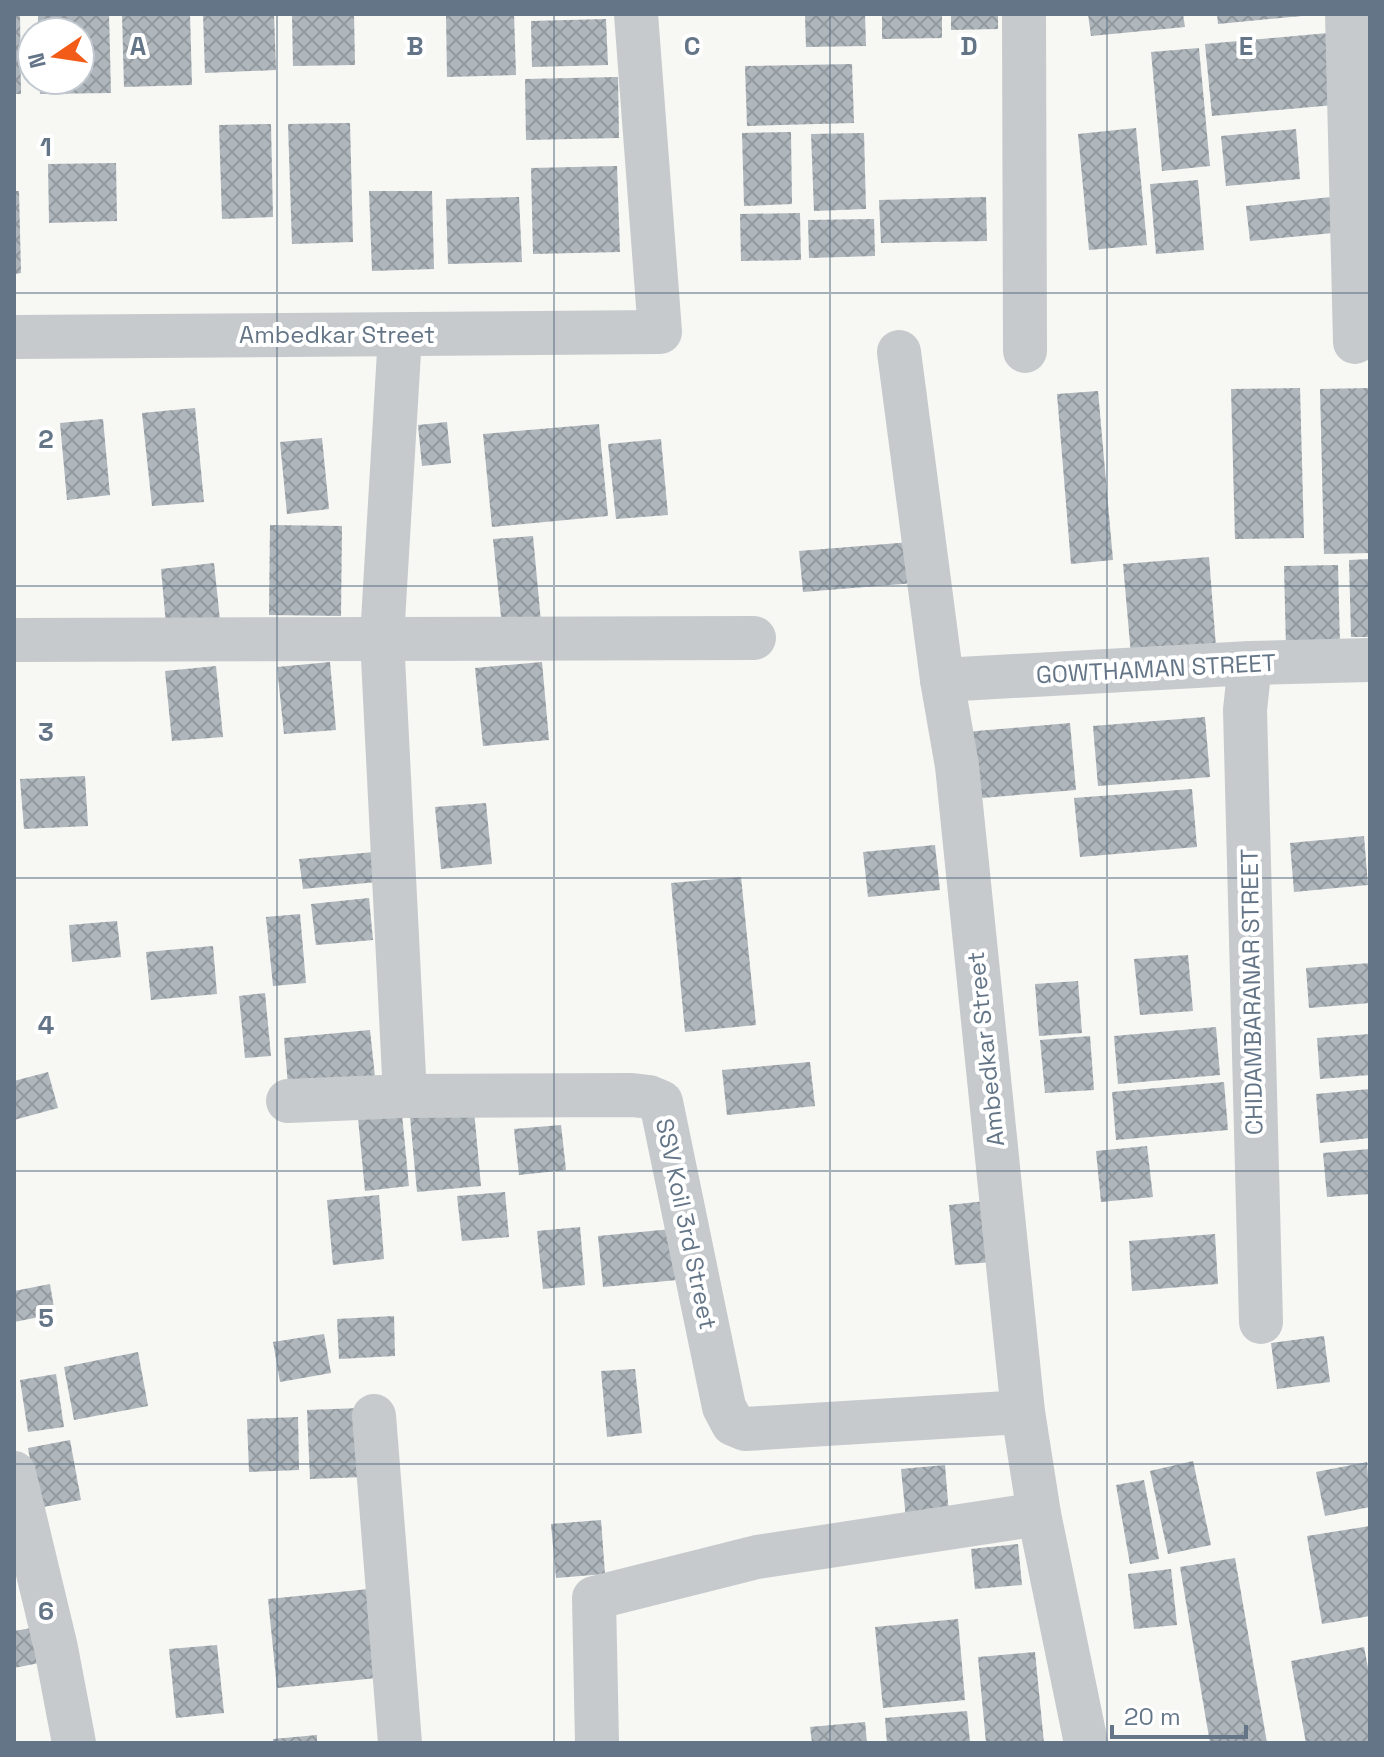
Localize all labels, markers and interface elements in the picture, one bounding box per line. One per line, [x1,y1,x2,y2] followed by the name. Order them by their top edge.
[16,16,96,96] north arrow
[130,29,147,63] text: A
[406,29,424,63] text: B
[684,29,700,63] text: C
[960,29,978,63] text: D
[1239,29,1253,63] text: E
[21,50,52,71] text: N
[40,130,52,164] text: 1
[239,319,435,350] street label: Ambedkar Street
[38,422,54,456] text: 2
[1035,647,1277,690] street label: GOWTHAMAN STREET
[38,715,54,749] text: 3
[1234,849,1269,1135] street label: CHIDAMBARANAR STREET
[960,950,1011,1148] street label: Ambedkar Street
[38,1008,54,1042] text: 4
[649,1116,724,1332] street label: SSV Koil 3rd Street
[38,1301,54,1335] text: 5
[38,1594,54,1628] text: 6
[1112,1689,1246,1739] scale bar
[1124,1701,1181,1732] text: 20 m

